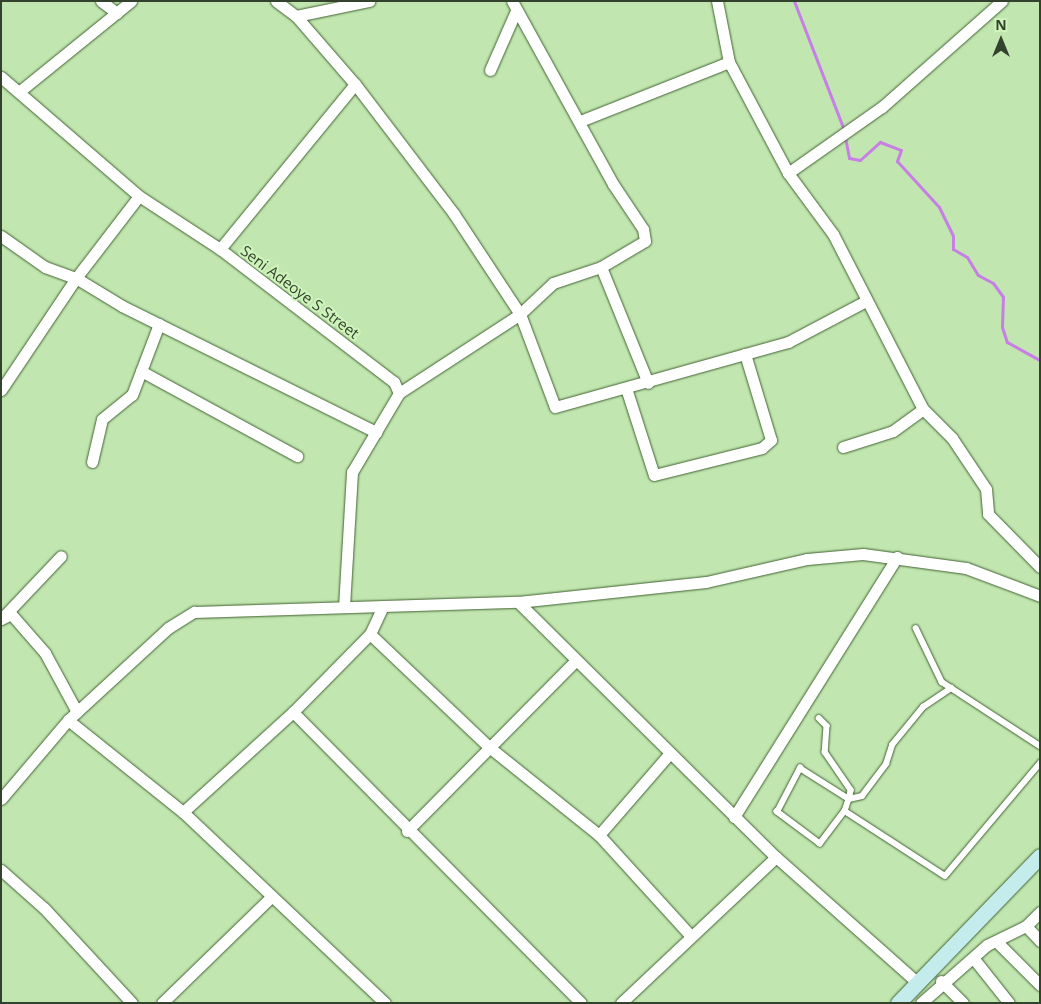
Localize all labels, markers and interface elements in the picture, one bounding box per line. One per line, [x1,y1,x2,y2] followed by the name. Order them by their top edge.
[976,15,1026,65] north arrow
[995,15,1007,34] text: N
[237,242,363,342] street label: Seni Adeoye S Street

